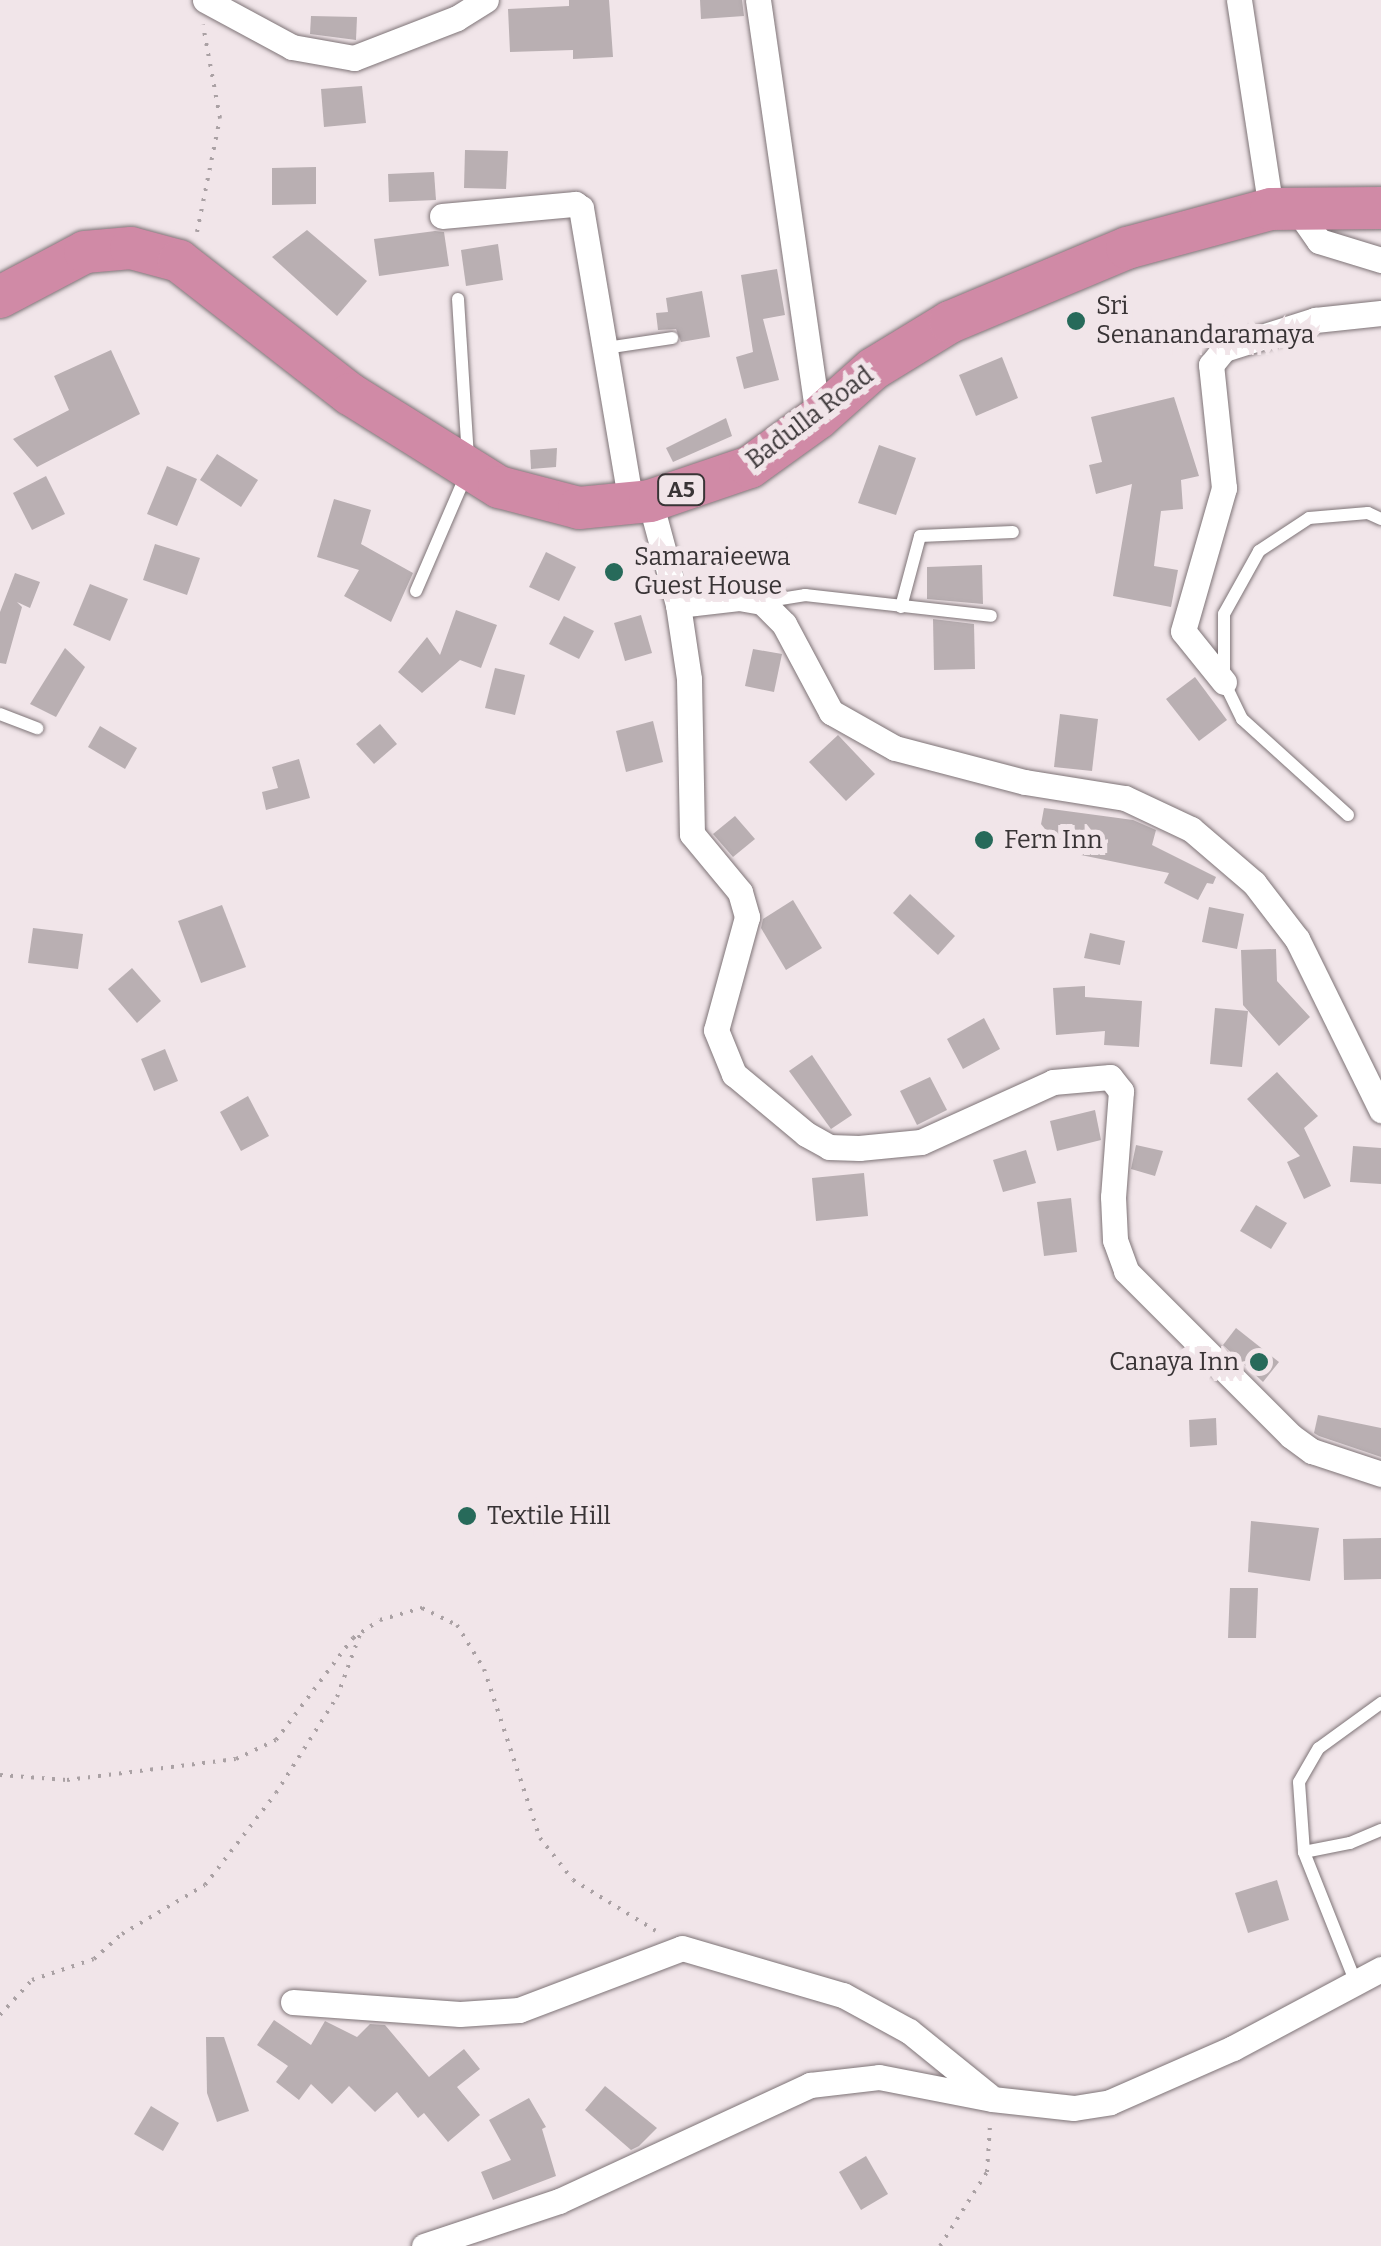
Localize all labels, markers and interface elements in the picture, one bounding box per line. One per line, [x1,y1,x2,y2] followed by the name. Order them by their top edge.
[1096,292,1314,351] place label: Sri Senanandaramaya
[1065,310,1087,332] marker: Sri Senanandaramaya
[741,361,879,475] street label: Badulla Road
[656,473,706,507] road number: A5
[634,543,790,602] place label: Samarajeewa Guest House
[603,561,625,583] marker: Samarajeewa Guest House
[1004,825,1103,855] place label: Fern Inn
[973,829,995,851] marker: Fern Inn
[1109,1347,1239,1377] place label: Canaya Inn
[1248,1351,1270,1373] marker: Canaya Inn
[487,1501,611,1531] place label: Textile Hill
[456,1505,478,1527] marker: Textile Hill

